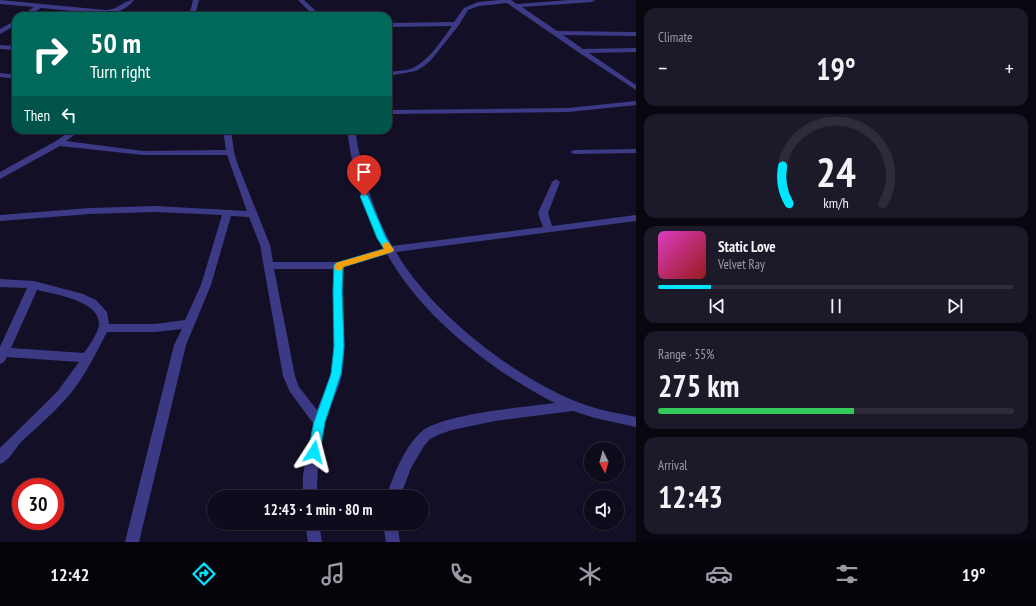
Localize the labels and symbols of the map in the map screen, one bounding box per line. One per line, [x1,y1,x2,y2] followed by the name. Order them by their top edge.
[347,155,381,196] pin
[293,431,335,473] position arrow
[584,442,624,482] north arrow
[12,478,64,530] speed limit sign: 30

